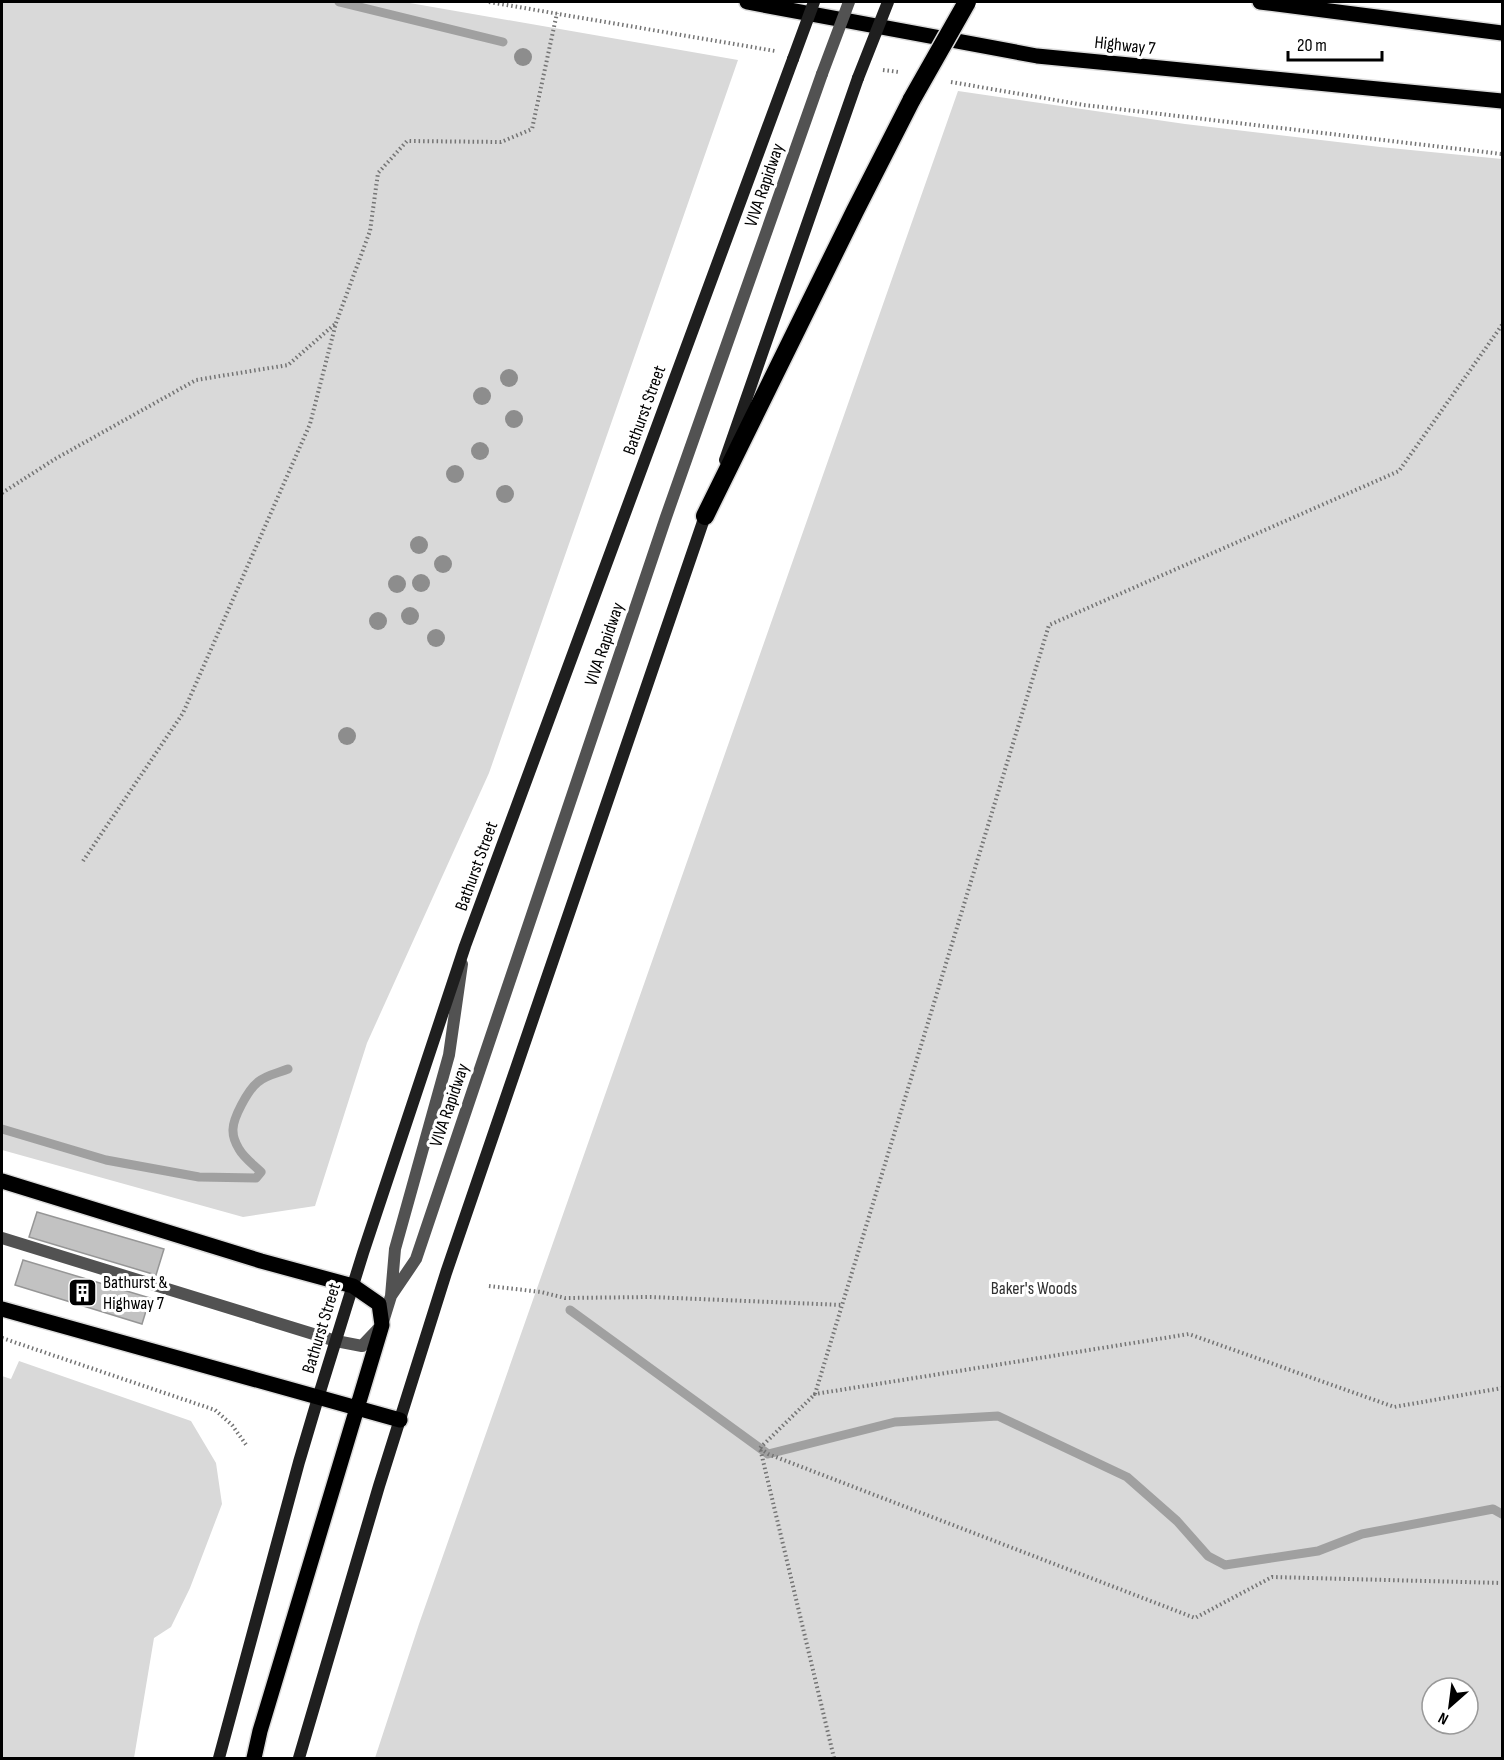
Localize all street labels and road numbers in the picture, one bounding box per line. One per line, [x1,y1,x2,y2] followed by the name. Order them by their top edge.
[1093,32,1157,59] street label: Highway 7
[740,141,789,230] street label: VIVA Rapidway
[619,362,670,458] street label: Bathurst Street
[580,600,629,689] street label: VIVA Rapidway
[451,818,502,914] street label: Bathurst Street
[425,1061,474,1150] street label: VIVA Rapidway
[298,1280,345,1376] street label: Bathurst Street

